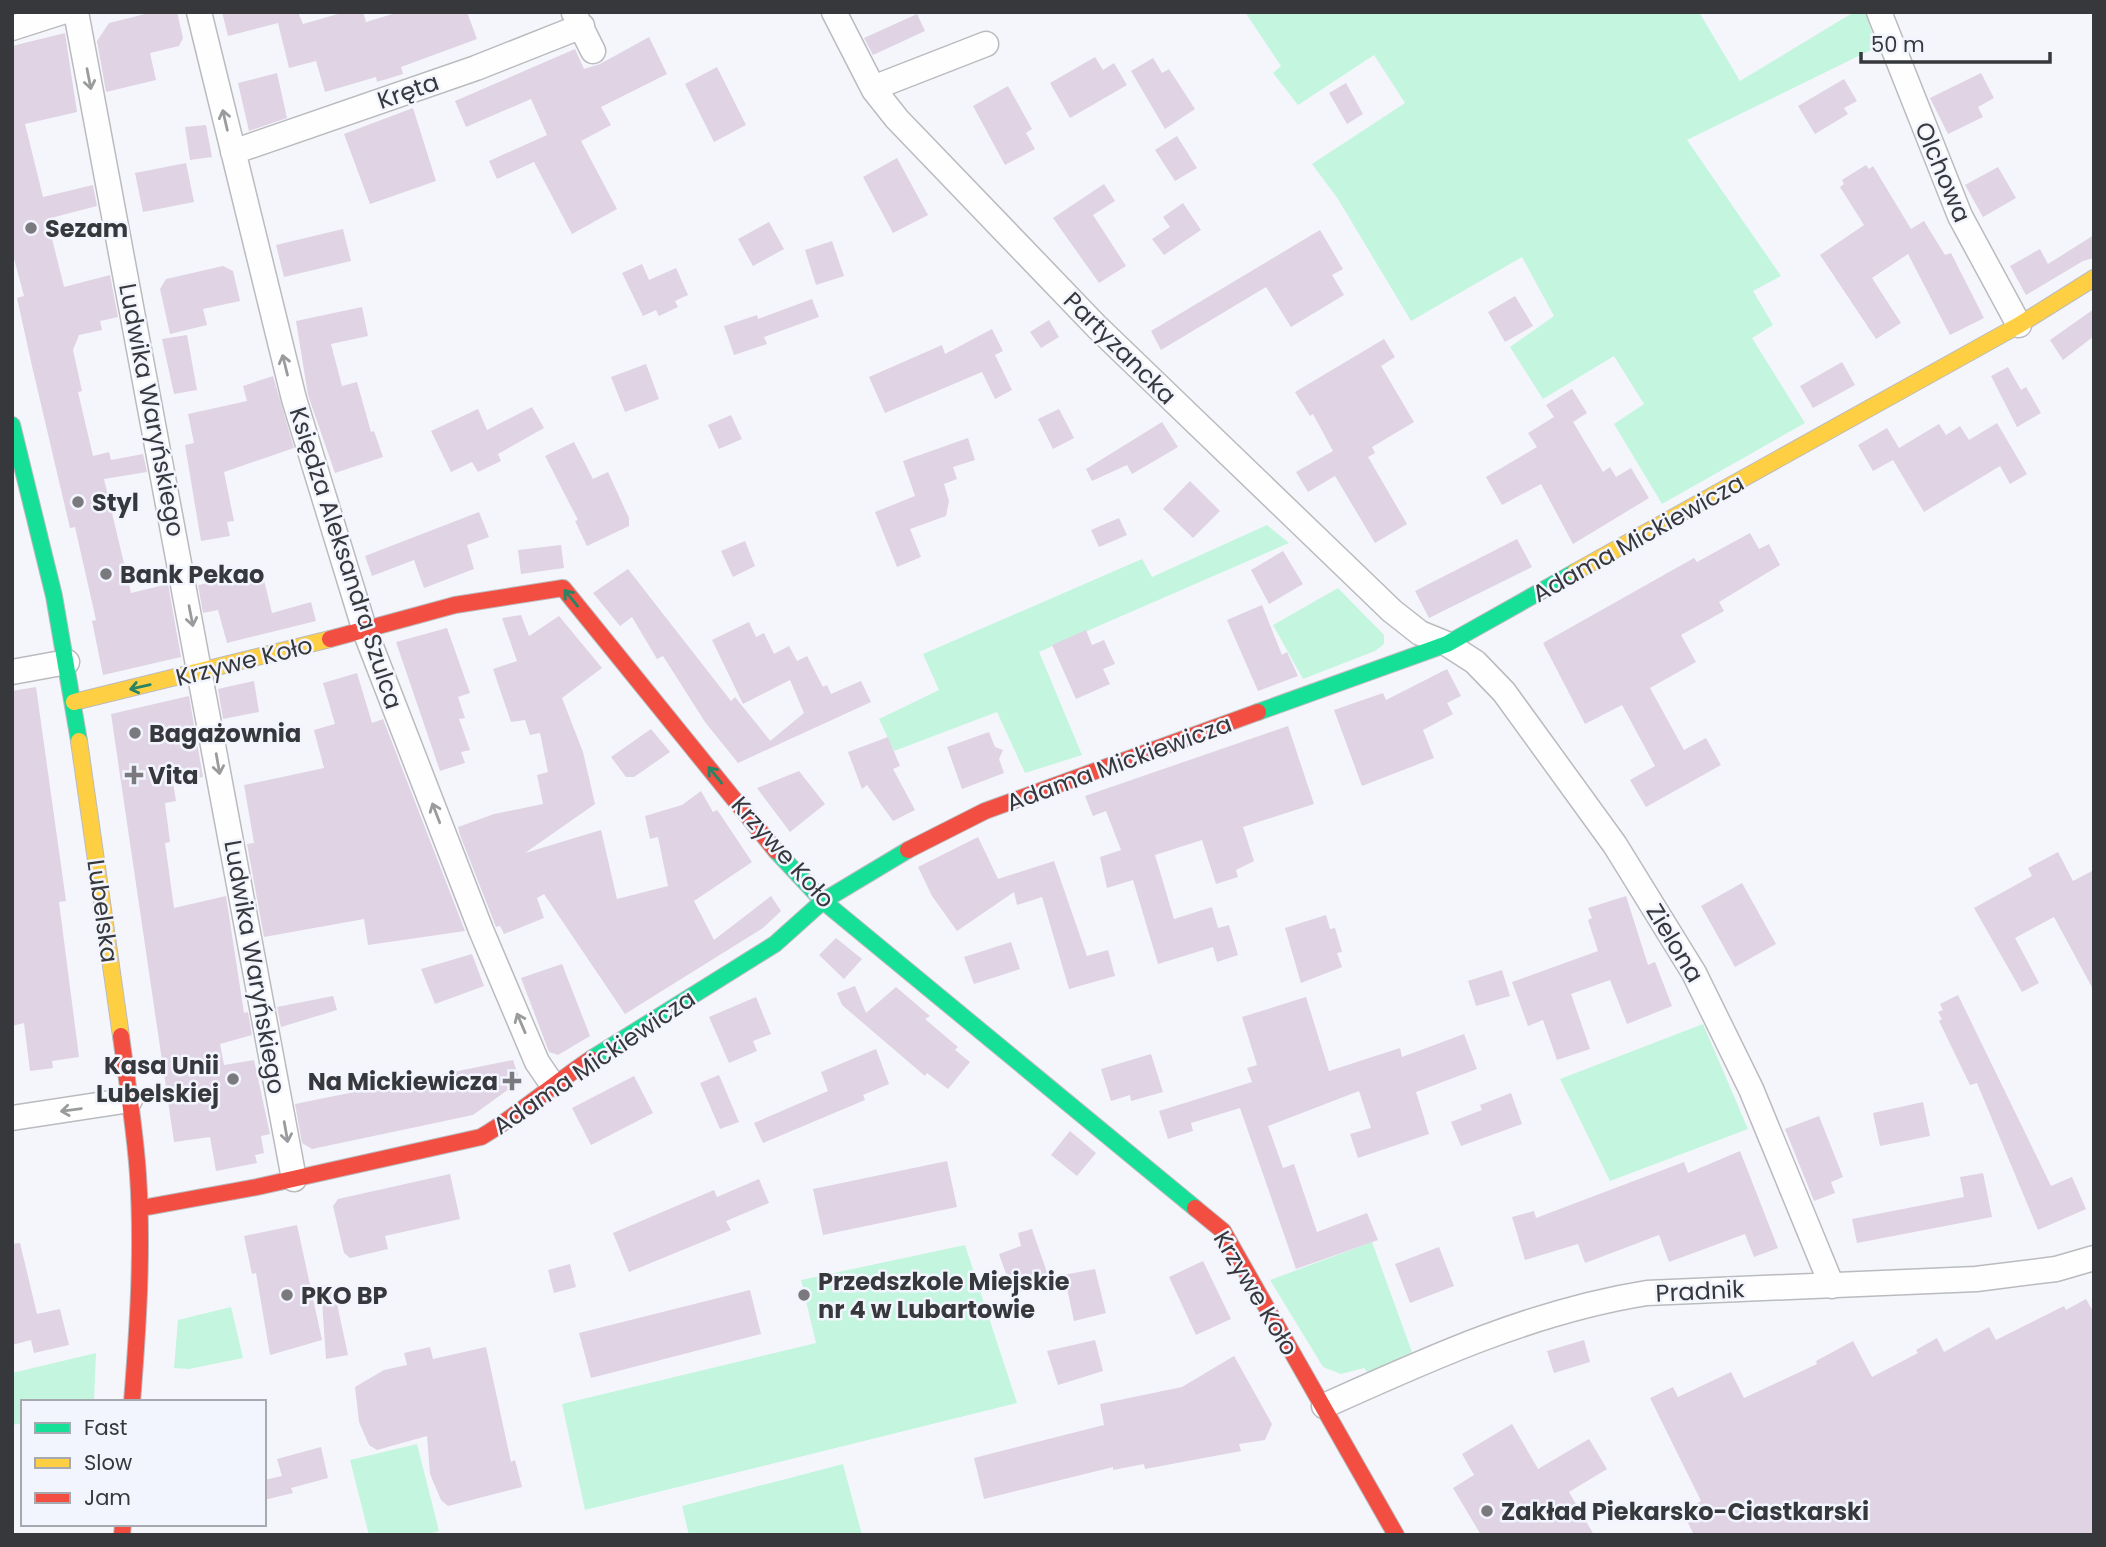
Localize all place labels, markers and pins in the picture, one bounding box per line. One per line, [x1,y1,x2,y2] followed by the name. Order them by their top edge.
[45,212,128,245] place label: Sezam
[23,220,39,236] marker: Sezam
[92,486,139,519] place label: Styl
[70,494,86,510] marker: Styl
[120,558,264,591] place label: Bank Pekao
[98,566,114,582] marker: Bank Pekao
[149,717,301,750] place label: Bagażownia
[127,725,143,741] marker: Bagażownia
[148,759,199,792] place label: Vita
[126,767,142,783] marker: Vita
[96,1049,219,1110] place label: Kasa Unii Lubelskiej
[308,1065,498,1098] place label: Na Mickiewicza
[225,1071,241,1087] marker: Kasa Unii Lubelskiej
[504,1073,520,1089] marker: Na Mickiewicza
[818,1265,1070,1326] place label: Przedszkole Miejskie nr 4 w Lubartowie
[301,1279,387,1312] place label: PKO BP
[279,1287,295,1303] marker: PKO BP
[796,1287,812,1303] marker: Przedszkole Miejskie nr 4 w Lubartowie
[1501,1495,1869,1528] place label: Zakład Piekarsko-Ciastkarski
[1479,1503,1495,1519] marker: Zakład Piekarsko-Ciastkarski

